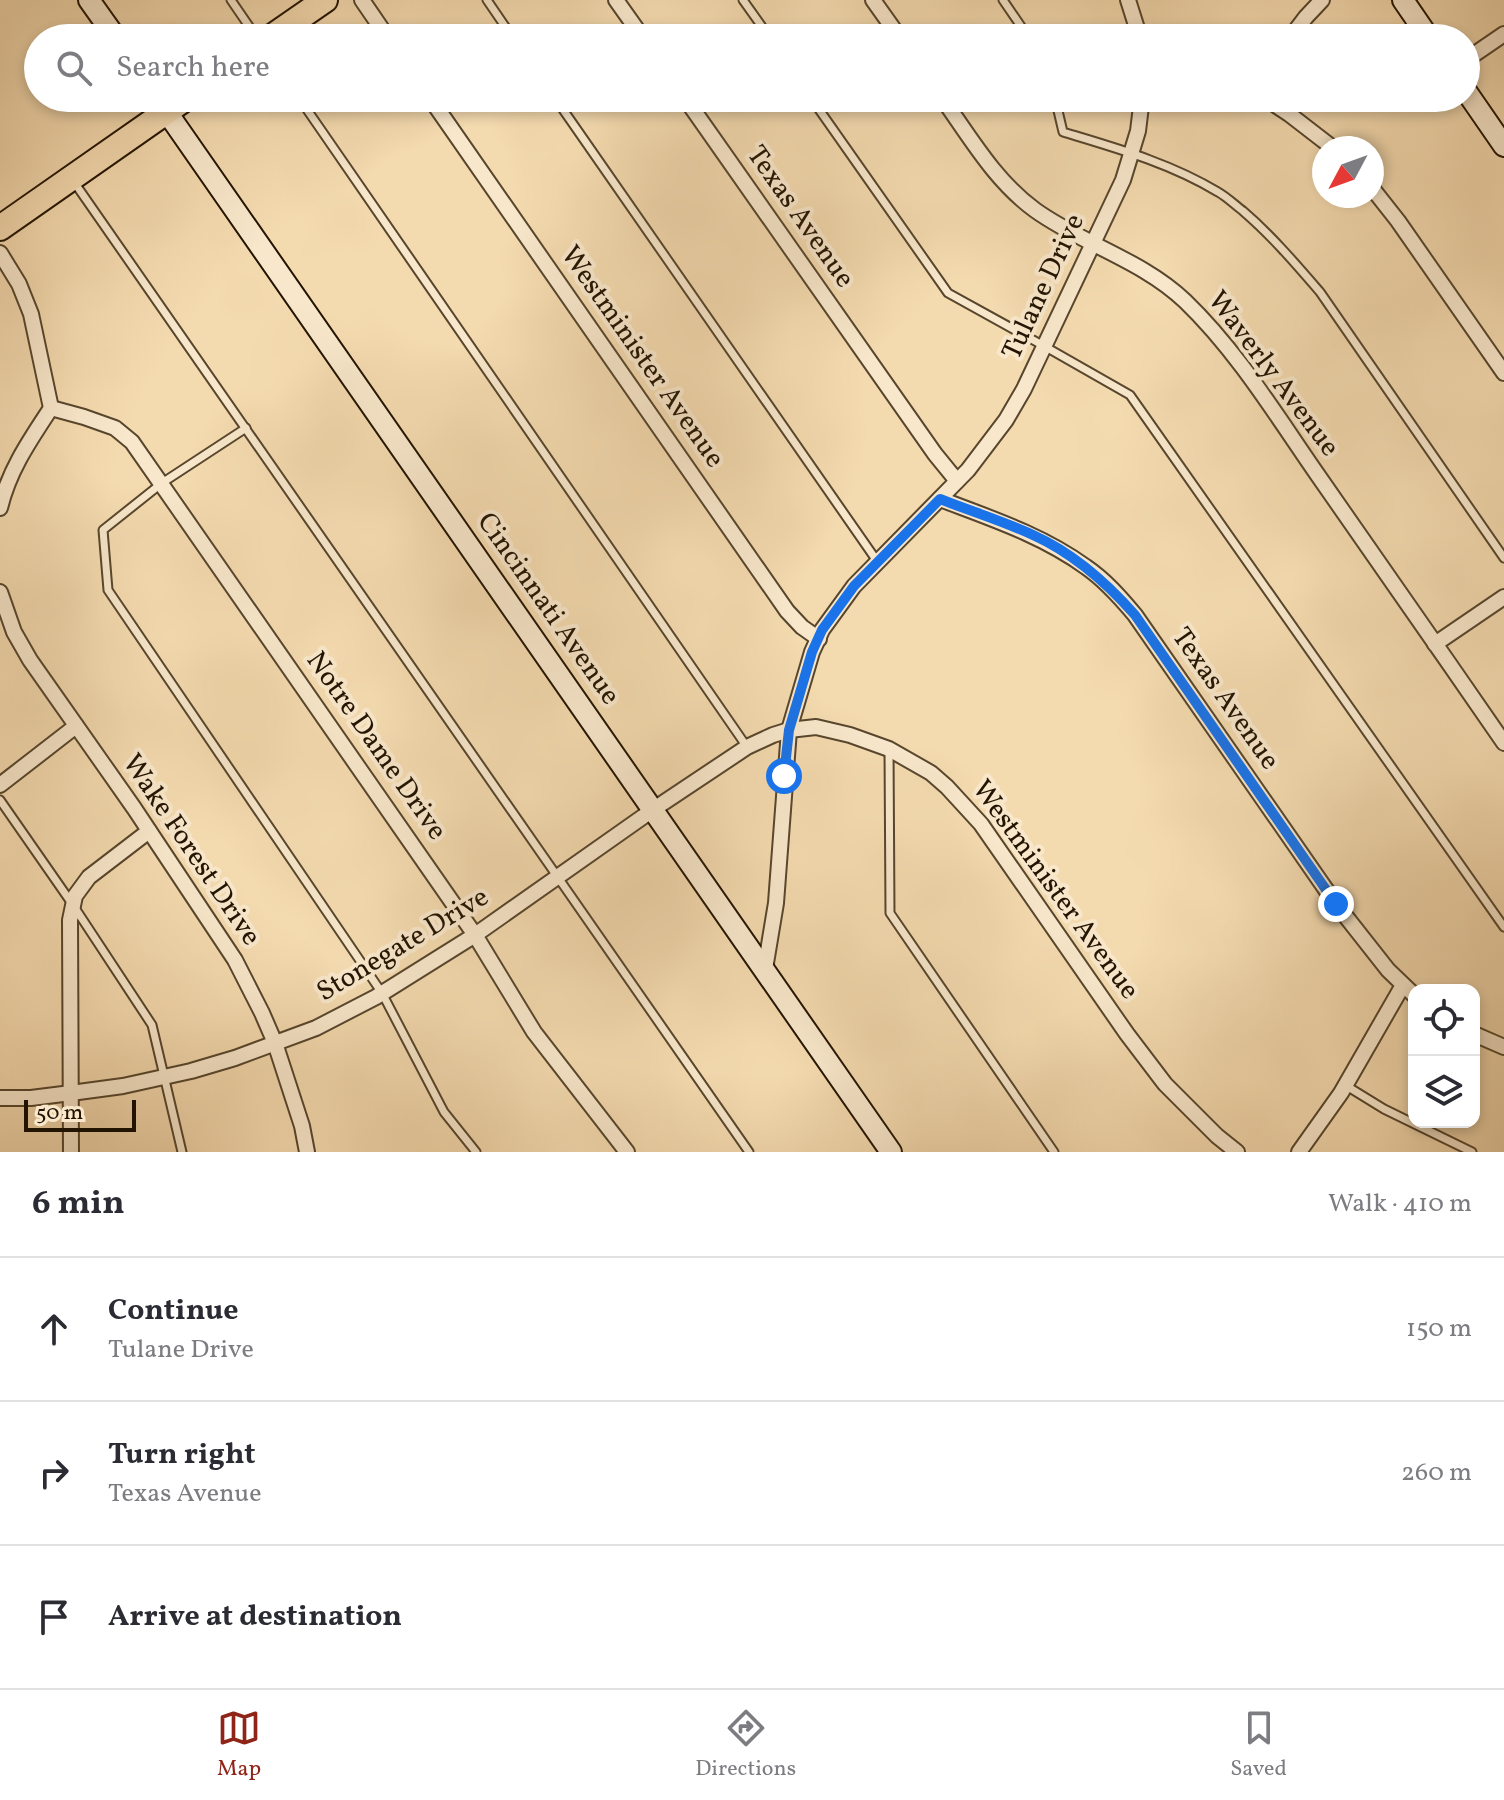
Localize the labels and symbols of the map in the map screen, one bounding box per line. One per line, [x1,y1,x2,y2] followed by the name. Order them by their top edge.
[1312,136,1384,208] north arrow
[737,138,863,296] street label: Texas Avenue
[993,208,1095,366] street label: Tulane Drive
[551,238,733,476] street label: Westminister Avenue
[1198,283,1348,465] street label: Waverly Avenue
[467,505,629,713] street label: Cincinnati Avenue
[1162,620,1288,778] street label: Texas Avenue
[296,644,456,848] street label: Notre Dame Drive
[112,746,270,954] street label: Wake Forest Drive
[766,758,802,794] route start
[962,772,1148,1008] street label: Westminister Avenue
[310,878,496,1012] street label: Stonegate Drive
[1318,886,1354,922] route end
[24,1096,136,1132] scale bar

